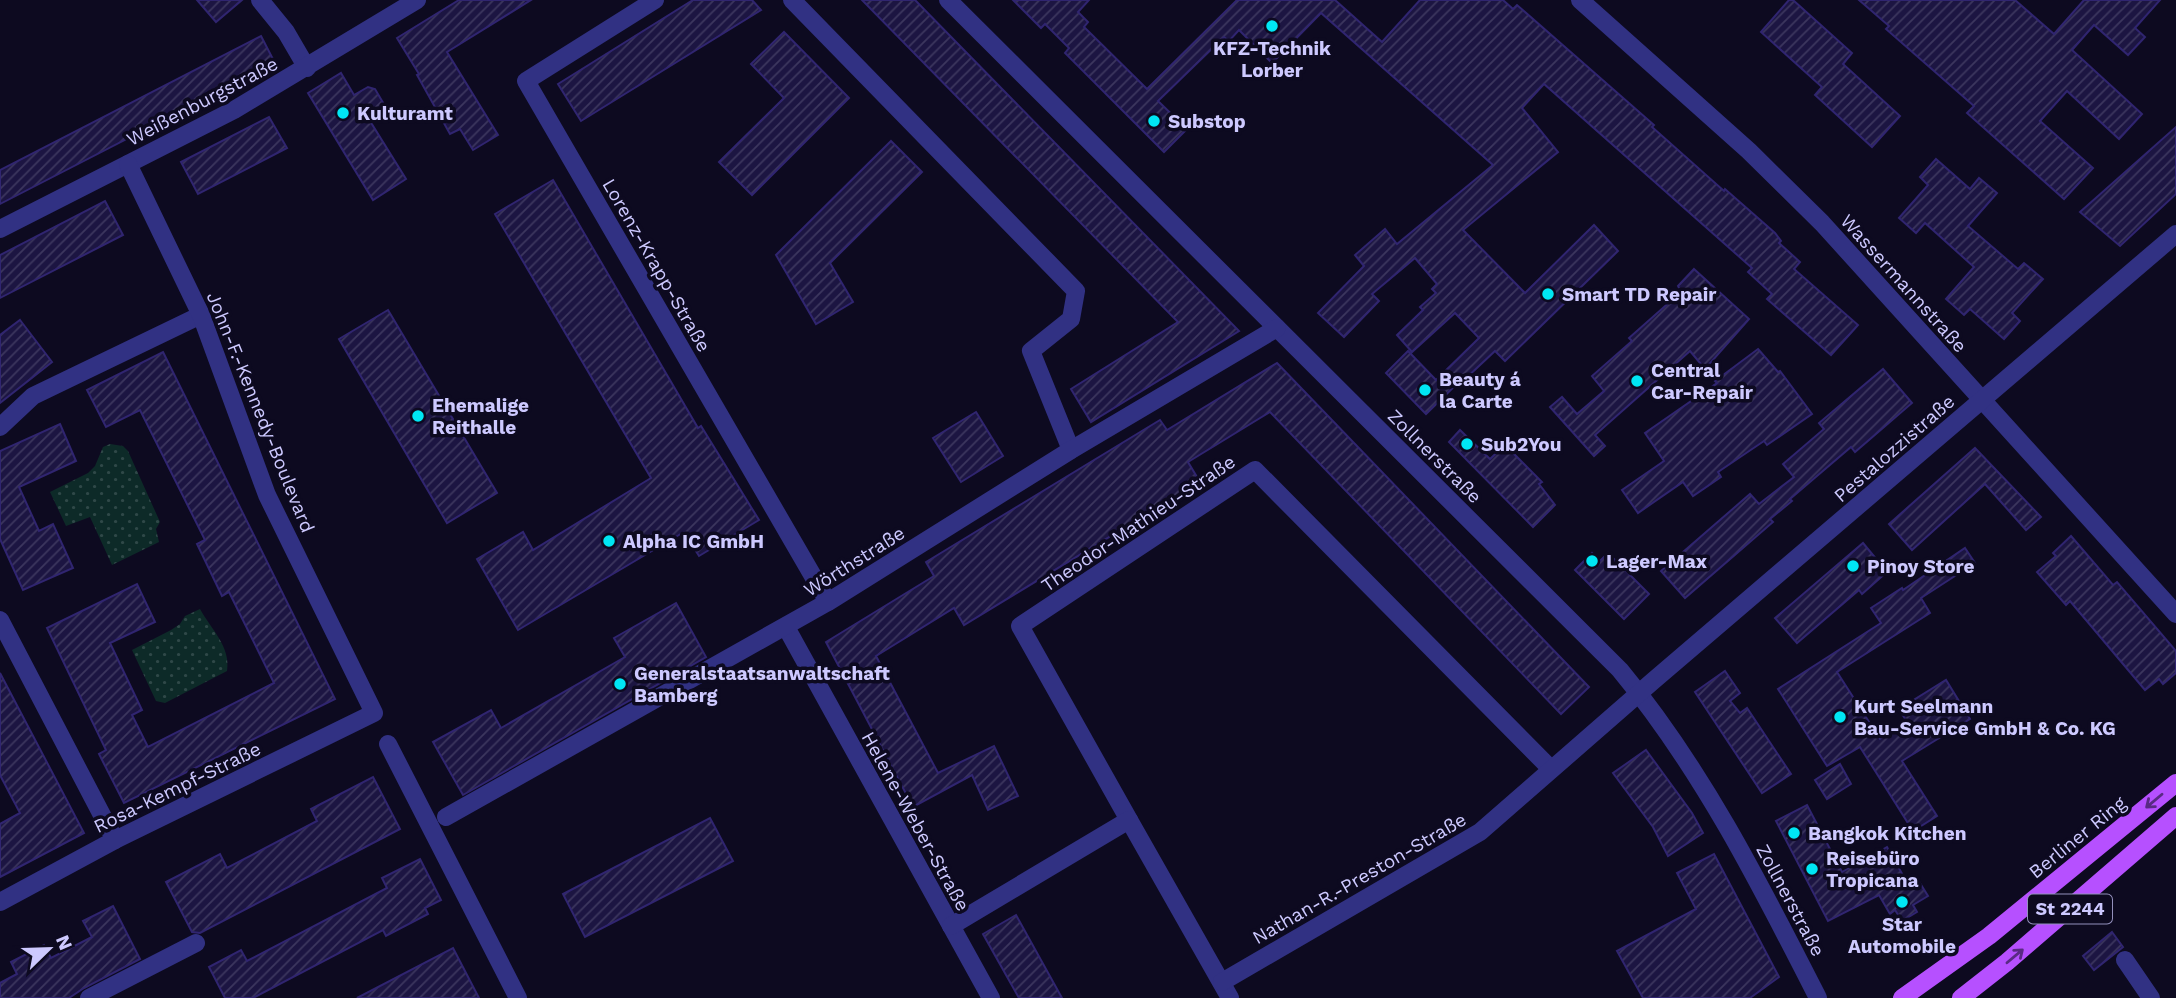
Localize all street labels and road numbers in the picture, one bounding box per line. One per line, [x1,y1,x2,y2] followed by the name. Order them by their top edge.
[123,52,282,151] street label: Weißenburgstraße
[597,174,716,356] street label: Lorenz-Krapp-Straße
[1835,209,1972,357] street label: Wassermannstraße
[202,288,319,536] street label: John-F.-Kennedy-Boulevard
[1829,390,1959,507] street label: Pestalozzistraße
[1383,405,1486,508] street label: Zollnerstraße
[1037,450,1240,597] street label: Theodor-Mathieu-Straße
[799,521,909,602] street label: Wörthstraße
[857,728,974,915] street label: Helene-Weber-Straße
[90,737,264,838] street label: Rosa-Kempf-Straße
[2024,791,2131,883] street label: Berliner Ring
[1248,808,1470,949] street label: Nathan-R.-Preston-Straße
[1751,840,1830,960] street label: Zollnerstraße
[2028,894,2112,924] road number: St 2244

